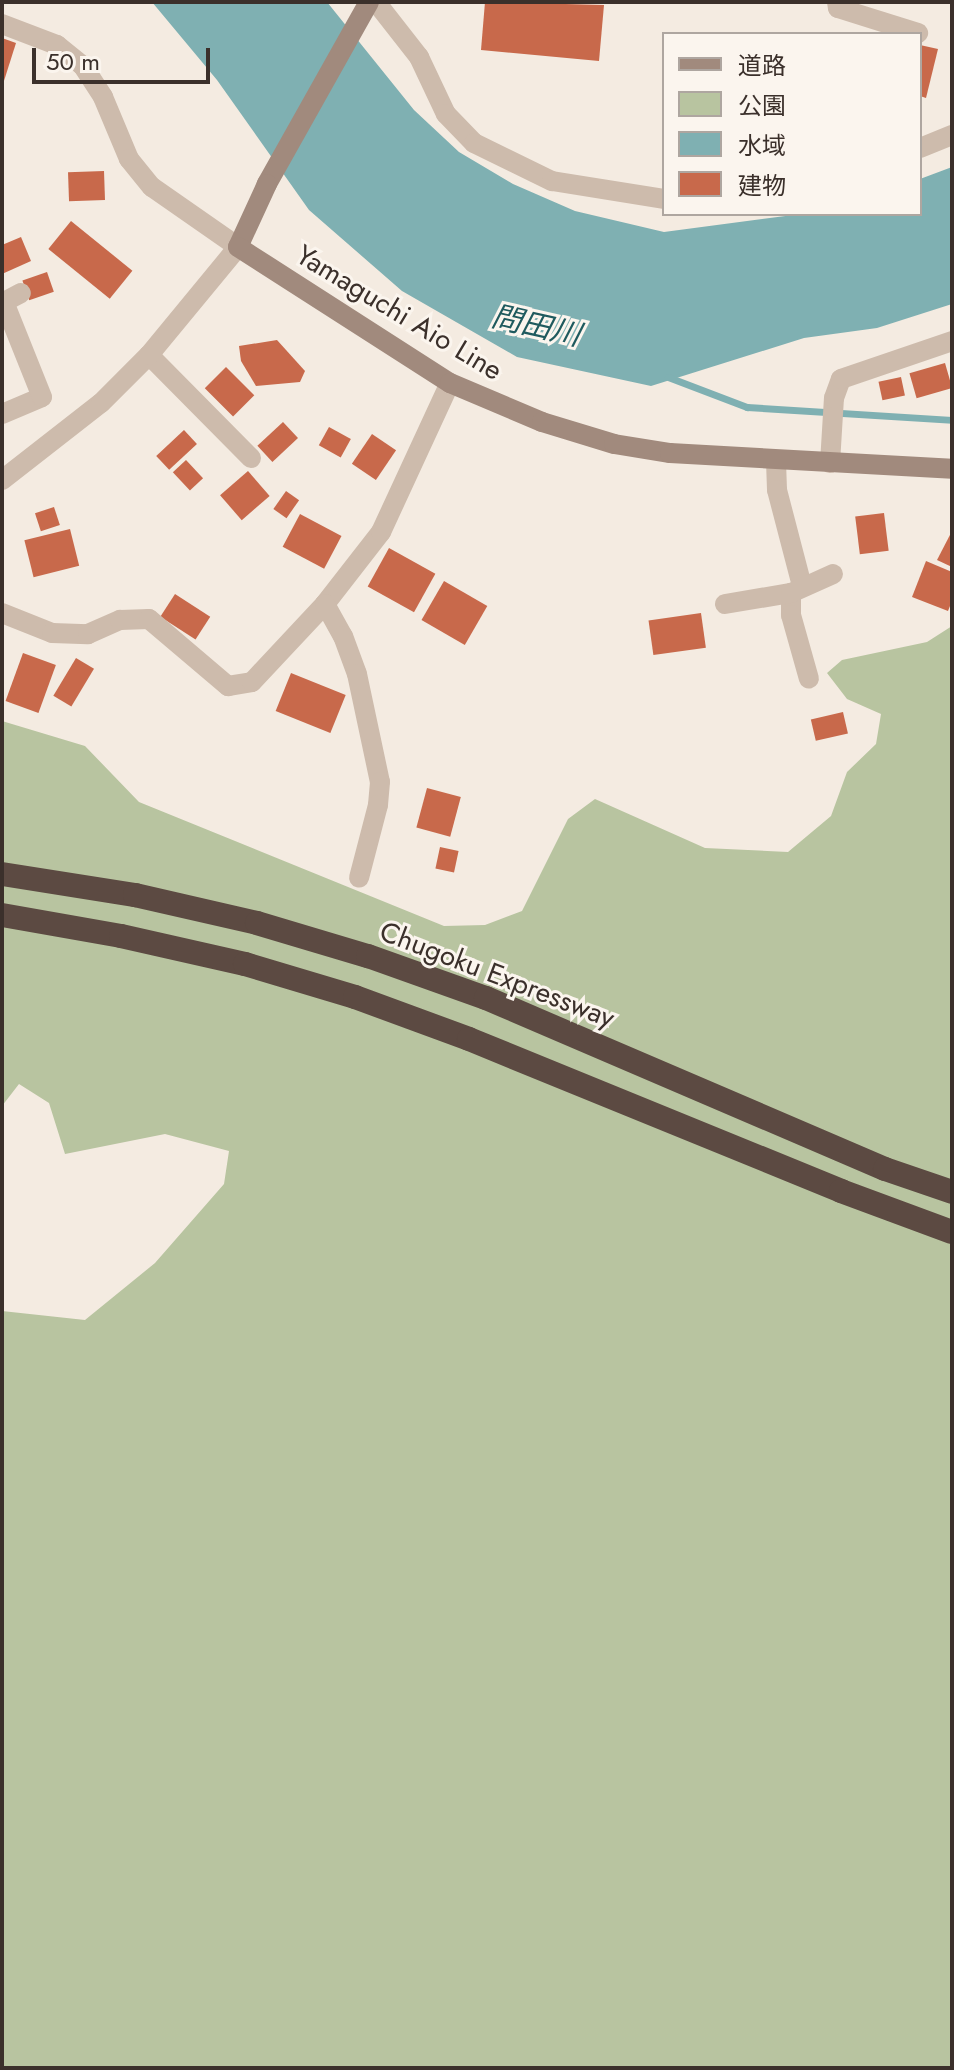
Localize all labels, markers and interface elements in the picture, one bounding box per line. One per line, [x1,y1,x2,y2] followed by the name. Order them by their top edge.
[36,32,214,82] scale bar
[662,32,922,216] legend
[46,44,100,79] text: 50 m
[738,48,786,83] text: 道路
[738,88,786,123] text: 公園
[738,128,786,163] text: 水域
[738,168,786,203] text: 建物
[290,238,508,388] street label: Yamaguchi Aio Line
[488,298,584,354] water label: 問田川
[375,915,619,1035] street label: Chugoku Expressway

